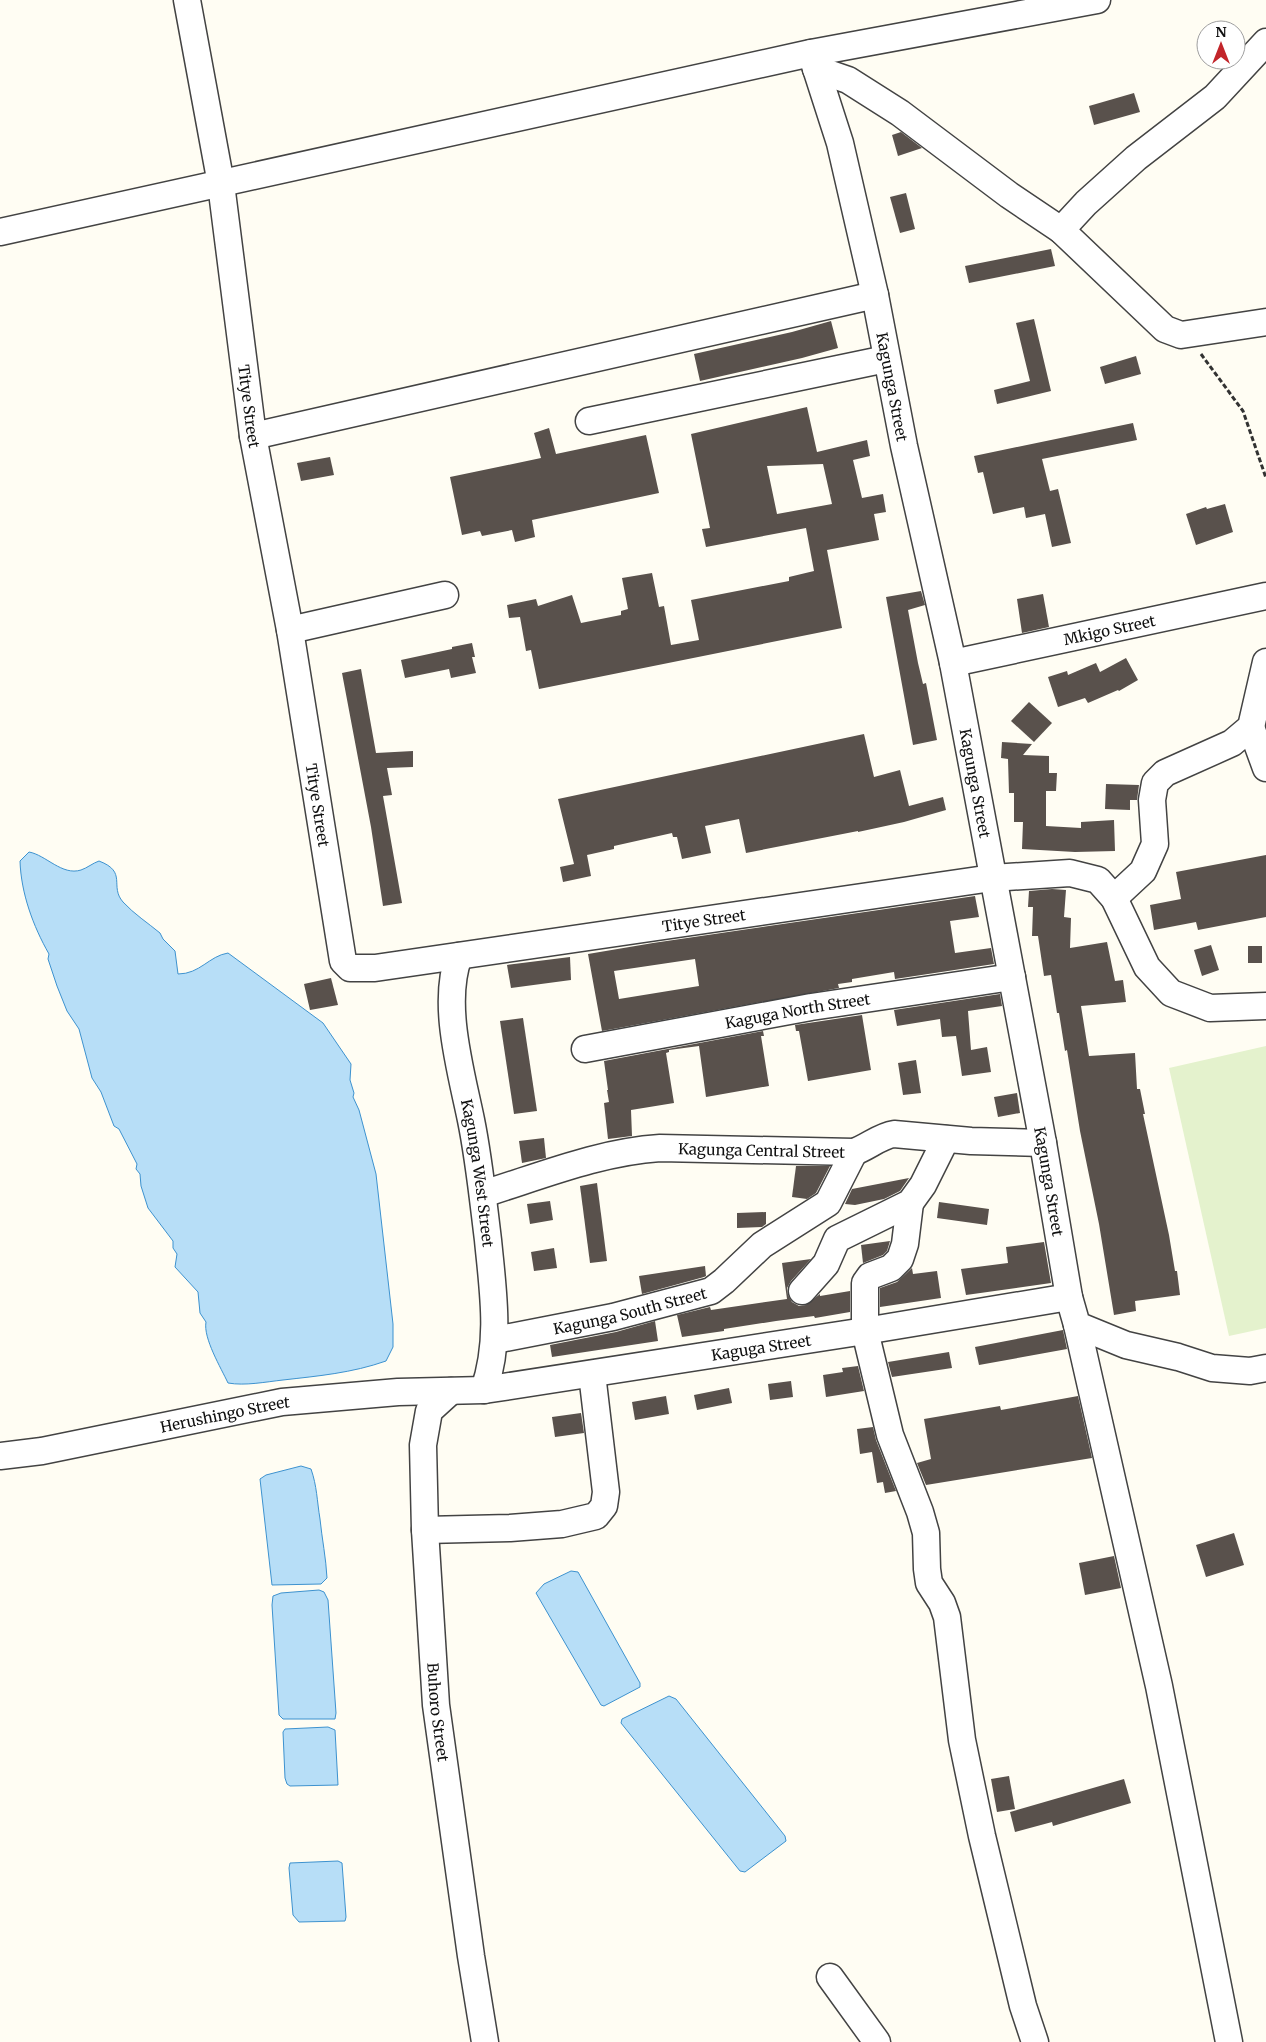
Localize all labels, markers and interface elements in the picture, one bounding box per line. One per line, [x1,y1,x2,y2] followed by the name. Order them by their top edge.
[1196,20,1246,70] north arrow
[1215,23,1227,41] text: N
[873,331,912,443] street label: Kagunga Street
[234,363,265,450] street label: Titye Street
[1062,610,1157,649] street label: Mkigo Street
[956,727,995,839] street label: Kagunga Street
[302,762,334,848] street label: Titye Street
[661,905,747,936] street label: Titye Street
[723,989,871,1032] street label: Kaguga North Street
[457,1097,498,1248] street label: Kagunga West Street
[1031,1125,1068,1238] street label: Kagunga Street
[678,1139,845,1161] street label: Kagunga Central Street
[552,1283,709,1338] street label: Kagunga South Street
[710,1330,812,1364] street label: Kaguga Street
[159,1392,291,1436] street label: Herushingo Street
[424,1662,453,1763] street label: Buhoro Street

